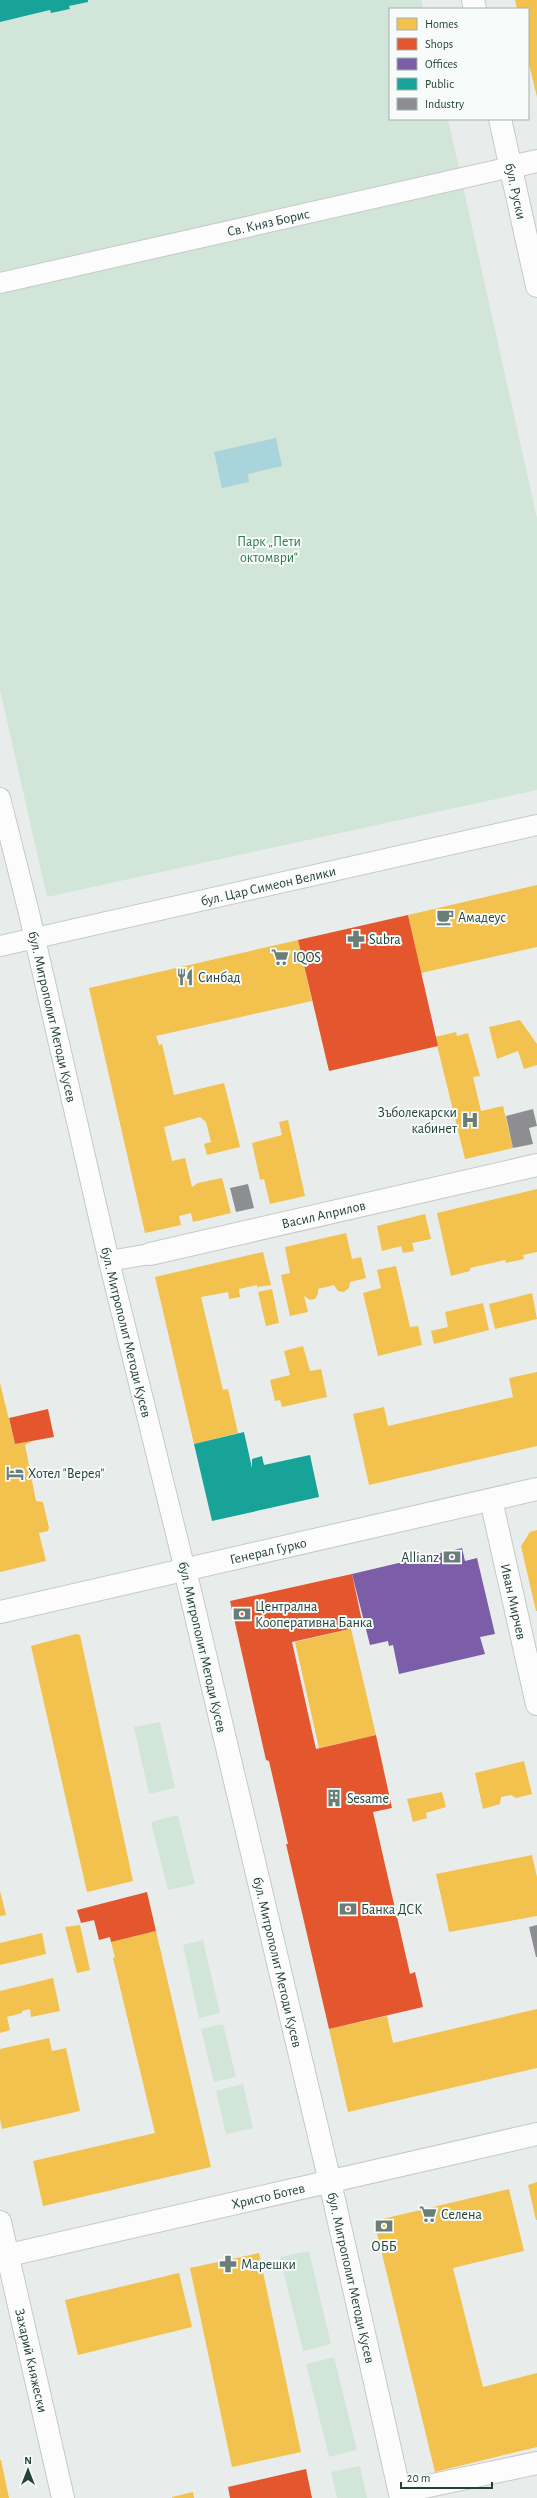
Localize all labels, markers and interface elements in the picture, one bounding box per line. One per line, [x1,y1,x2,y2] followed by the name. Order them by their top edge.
[389,8,529,120] legend
[425,18,458,30] text: Homes
[425,38,453,50] text: Shops
[425,58,458,70] text: Offices
[425,78,454,90] text: Public
[425,98,464,111] text: Industry
[502,162,528,221] street label: бул. Руски
[226,207,311,239] street label: Св. Княз Борис
[237,535,301,565] park label: Парк „Пети октомври“
[199,864,338,909] street label: бул. Цар Симеон Велики
[435,907,455,927] cafe icon: Амадеус
[458,911,506,925] place label: Амадеус
[346,929,366,949] pharmacy icon: Subra
[25,930,78,1104] street label: бул. Митрополит Методи Кусев
[369,933,401,947] place label: Subra
[270,947,290,967] supermarket icon: IQOS
[293,951,321,965] place label: IQOS
[175,967,195,987] restaurant icon: Синбад
[198,971,241,985] place label: Синбад
[378,1106,458,1136] place label: Зъболекарски кабинет
[460,1110,480,1130] hospital icon: Зъболекарски кабинет
[280,1199,367,1231] street label: Васил Априлов
[98,1246,153,1419] street label: бул. Митрополит Методи Кусев
[5,1463,25,1483] hotel icon: Хотел "Верея"
[28,1467,104,1481] place label: Хотел "Верея"
[229,1536,308,1567] street label: Генерал Гурко
[442,1547,462,1567] bank icon: Allianz
[401,1551,439,1565] place label: Allianz
[176,1560,229,1734] street label: бул. Митрополит Методи Кусев
[498,1562,528,1641] street label: Иван Мирчев
[255,1600,373,1630] place label: Централна Кооперативна Банка
[232,1604,252,1624] bank icon: Централна Кооперативна Банка
[324,1788,344,1808] building icon: Sesame
[347,1792,389,1806] place label: Sesame
[250,1876,304,2049] street label: бул. Митрополит Методи Кусев
[338,1899,358,1919] bank icon: Банка ДСК
[361,1903,422,1917] place label: Банка ДСК
[230,2181,306,2212] street label: Христо Ботев
[325,2191,377,2365] street label: бул. Митрополит Методи Кусев
[418,2204,438,2224] supermarket icon: Селена
[441,2208,482,2222] place label: Селена
[374,2216,394,2236] bank icon: ОББ
[371,2240,397,2254] place label: ОББ
[218,2254,238,2274] pharmacy icon: Марешки
[241,2258,296,2272] place label: Марешки
[12,2307,49,2414] street label: Захарий Княжески
[8,2450,48,2490] north arrow
[24,2455,32,2466] text: N
[401,2464,492,2490] scale bar
[407,2472,430,2484] text: 20 m

